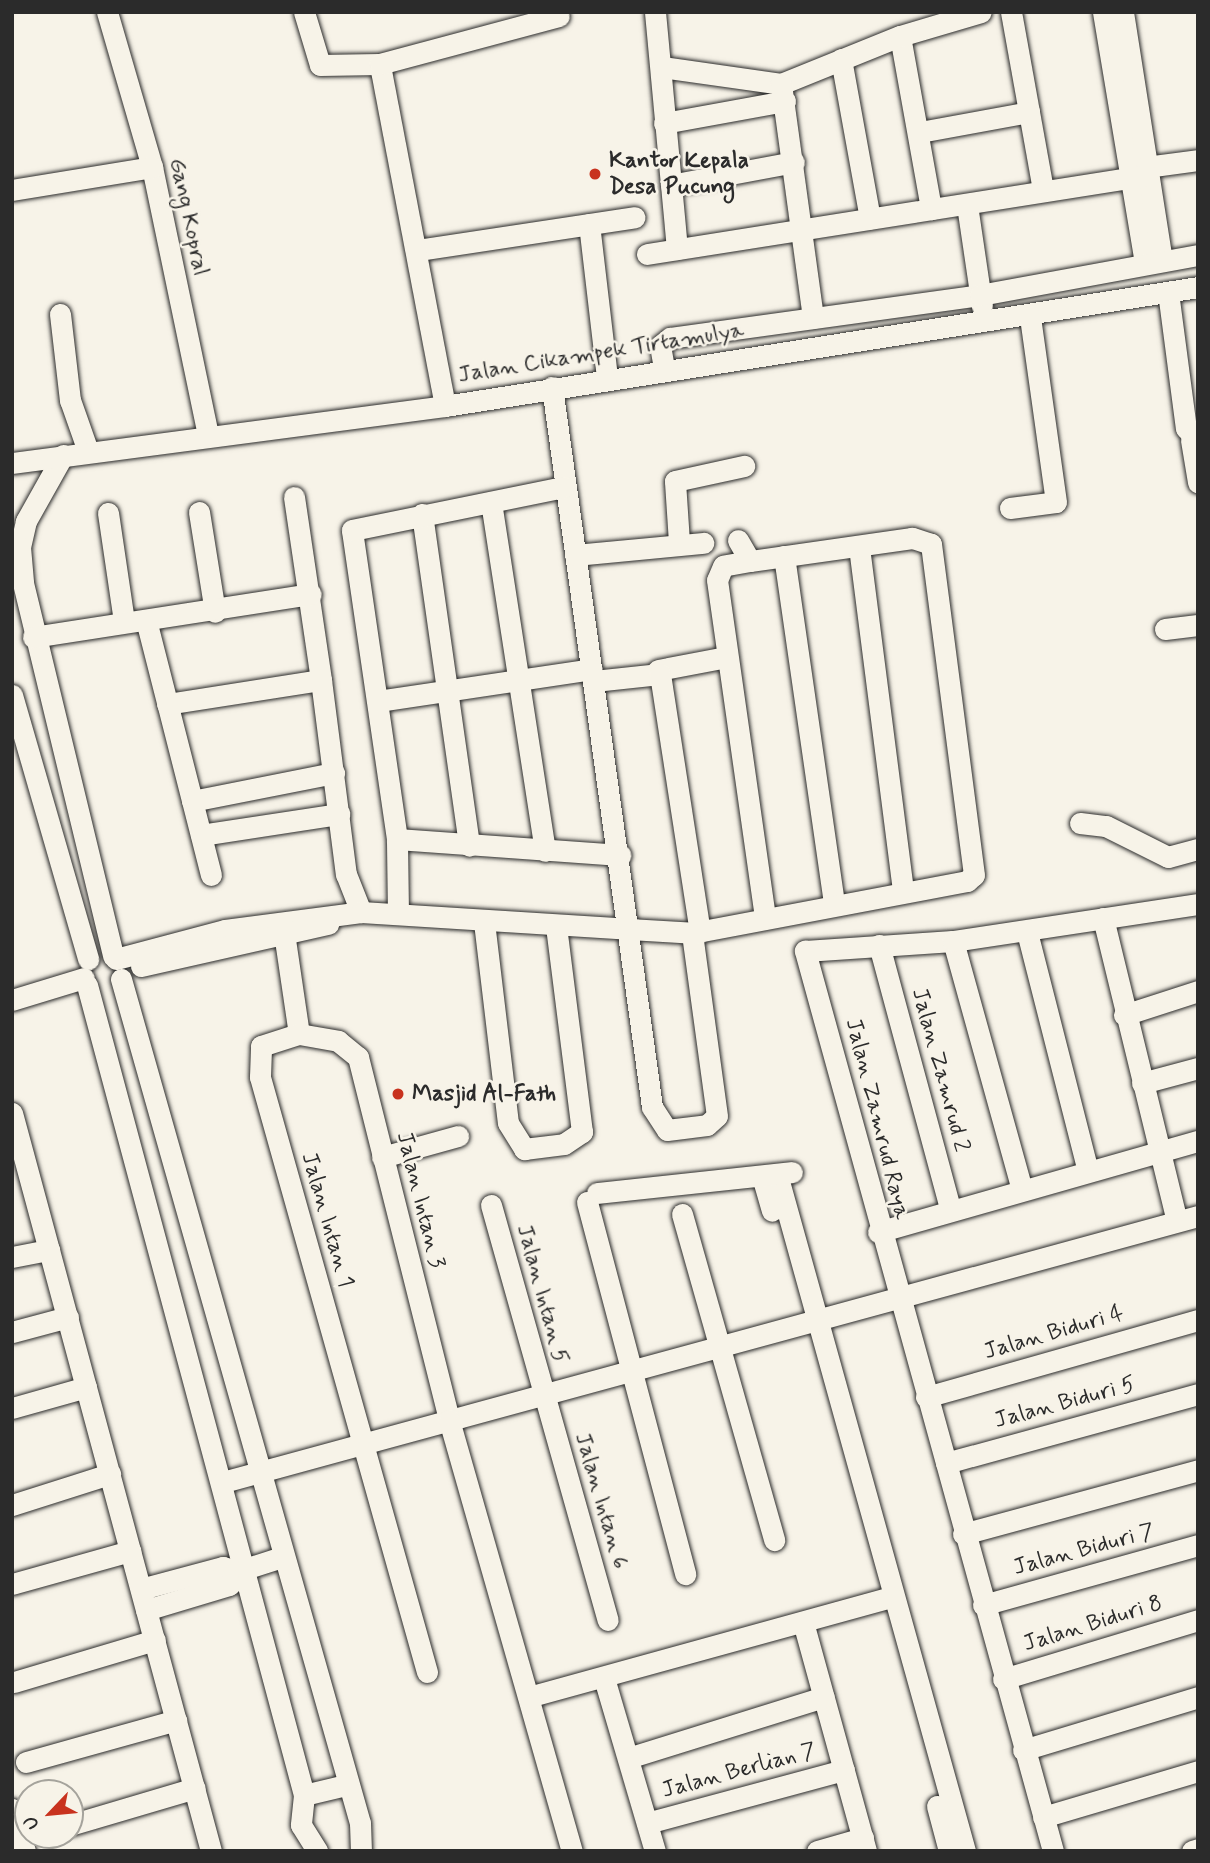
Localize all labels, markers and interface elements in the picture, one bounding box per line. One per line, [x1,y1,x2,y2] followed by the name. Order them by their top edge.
[609,147,751,201] place label: Kantor Kepala Desa Pucung
[162,156,214,278] street label: Gang Kopral
[587,166,603,182] marker: Kantor Kepala Desa Pucung
[459,317,743,389] street label: Jalan Cikampek Tirtamulya
[906,987,974,1153] street label: Jalan Zamrud 2
[839,1018,915,1220] street label: Jalan Zamrud Raya
[412,1080,556,1108] place label: Masjid Al-Fath
[390,1086,406,1102] marker: Masjid Al-Fath
[389,1127,451,1273] street label: Jalan Intan 3
[294,1147,360,1293] street label: Jalan Intan 1
[510,1219,574,1369] street label: Jalan Intan 5
[982,1300,1126,1366] street label: Jalan Biduri 4
[993,1371,1137,1435] street label: Jalan Biduri 5
[568,1427,634,1575] street label: Jalan Intan 6
[1012,1518,1156,1582] street label: Jalan Biduri 7
[1021,1590,1165,1658] street label: Jalan Biduri 8
[659,1737,819,1805] street label: Jalan Berlian 7
[14,1779,84,1849] north arrow
[18,1812,45,1834] text: U

